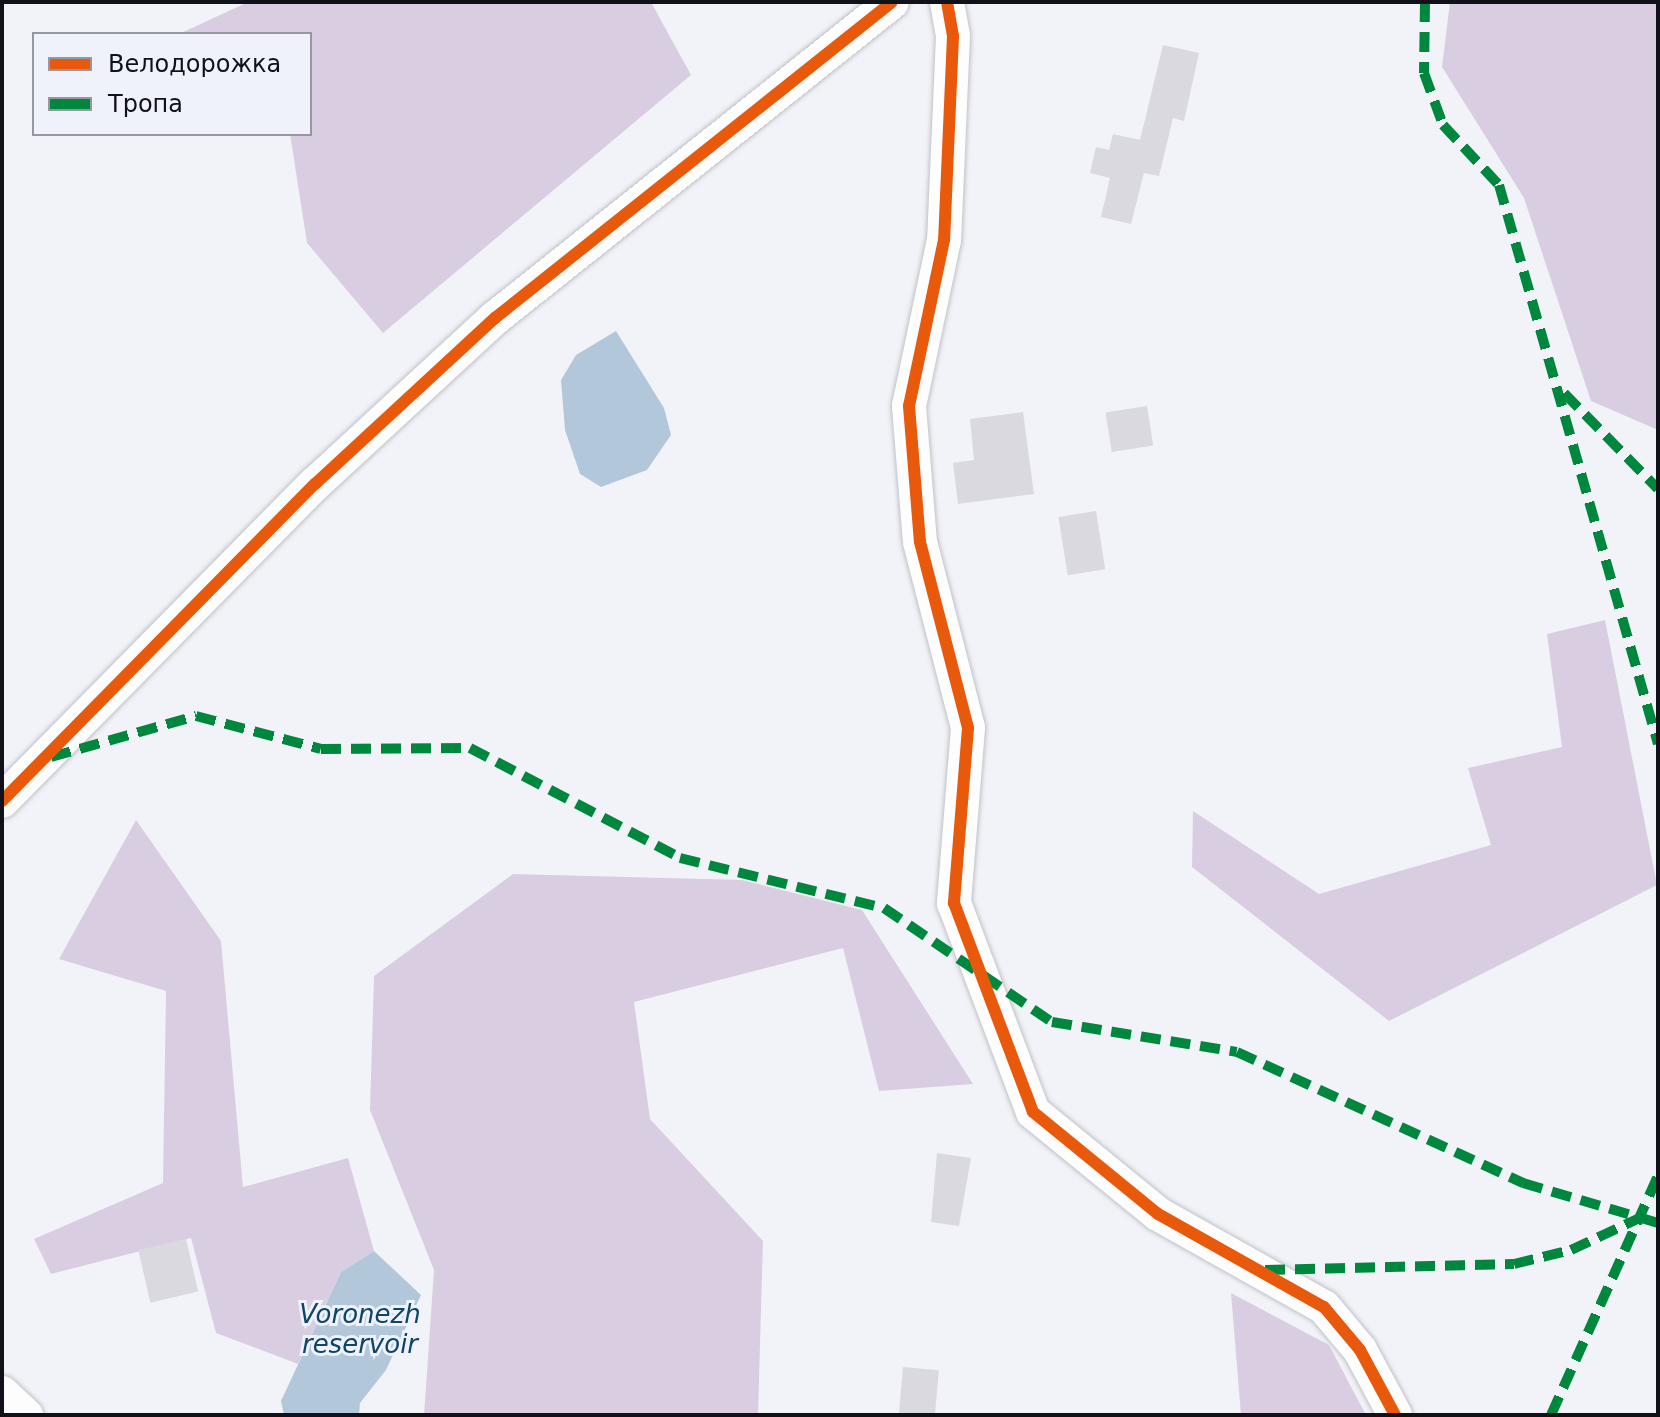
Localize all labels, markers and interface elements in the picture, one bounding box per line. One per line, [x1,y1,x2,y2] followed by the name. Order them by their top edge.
[32,32,312,136] legend
[108,50,281,78] text: Велодорожка
[108,90,183,118] text: Тропа
[299,1299,421,1360] water label: Voronezh reservoir

